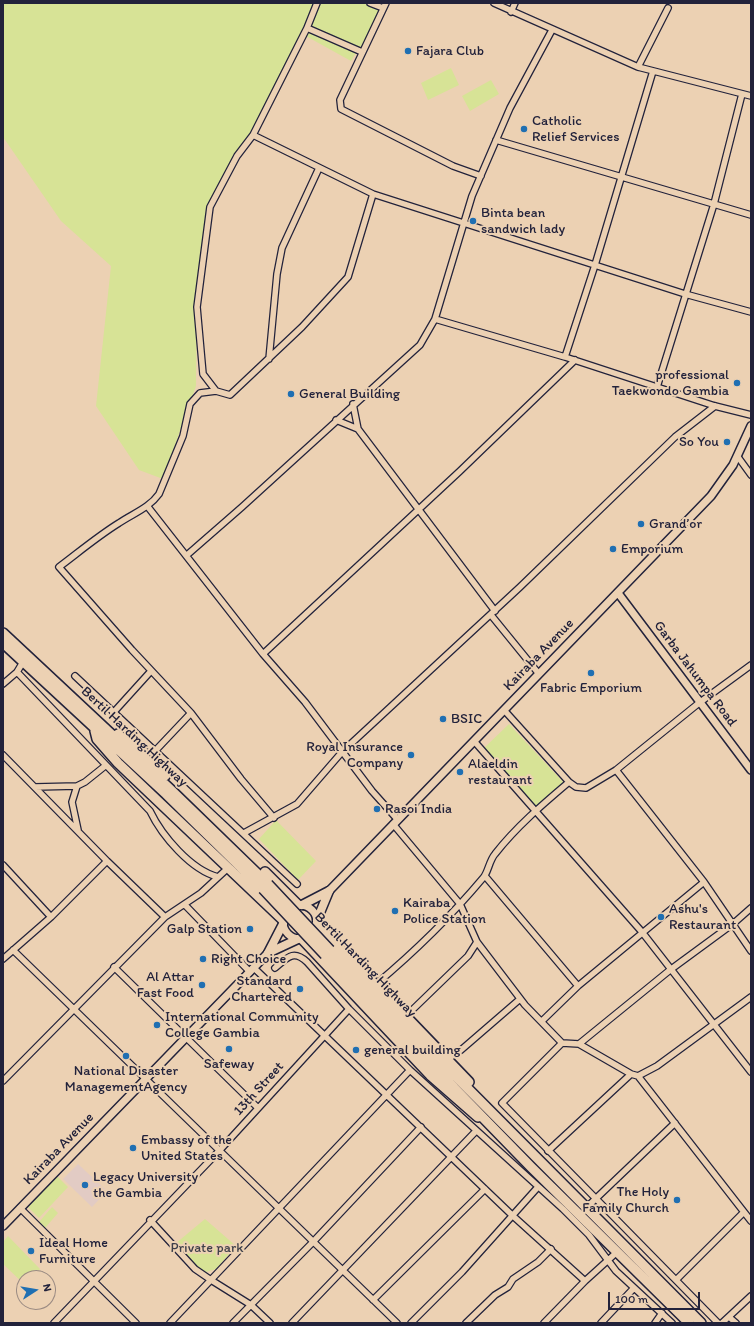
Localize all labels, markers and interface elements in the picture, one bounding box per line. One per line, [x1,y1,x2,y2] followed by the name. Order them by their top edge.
[416,43,484,59] place label: Fajara Club
[403,46,413,56] marker: Fajara Club
[532,113,619,146] place label: Catholic Relief Services
[519,124,529,134] marker: Catholic Relief Services
[481,205,565,238] place label: Binta bean sandwich lady
[468,216,478,226] marker: Binta bean sandwich lady
[612,367,729,400] place label: professional Taekwondo Gambia
[732,378,742,388] marker: professional Taekwondo Gambia
[299,386,400,402] place label: General Building
[286,389,296,399] marker: General Building
[679,434,719,450] place label: So You
[722,437,732,447] marker: So You
[649,516,702,532] place label: Grand’or
[636,519,646,529] marker: Grand’or
[621,541,683,557] place label: Emporium
[608,544,618,554] marker: Emporium
[500,615,578,695] street label: Kairaba Avenue
[650,618,740,730] street label: Garba Jahumpa Road
[586,668,596,678] marker: Fabric Emporium
[540,680,642,696] place label: Fabric Emporium
[77,683,191,791] street label: Bertil Harding Highway
[451,711,482,727] place label: BSIC
[438,714,448,724] marker: BSIC
[306,739,403,772] place label: Royal Insurance Company
[406,750,416,760] marker: Royal Insurance Company
[468,756,532,788] place label: Alaeldin restaurant
[455,767,465,777] marker: Alaeldin restaurant
[385,801,452,817] place label: Rasoi India
[372,804,382,814] marker: Rasoi India
[403,895,486,928] place label: Kairaba Police Station
[669,901,736,934] place label: Ashu's Restaurant
[390,906,400,916] marker: Kairaba Police Station
[310,909,420,1021] street label: Bertil Harding Highway
[656,912,666,922] marker: Ashu's Restaurant
[167,921,242,937] place label: Galp Station
[245,924,255,934] marker: Galp Station
[211,951,286,967] place label: Right Choice
[198,954,208,964] marker: Right Choice
[137,969,194,1002] place label: Al Attar Fast Food
[231,973,292,1006] place label: Standard Chartered
[197,980,207,990] marker: Al Attar Fast Food
[295,984,305,994] marker: Standard Chartered
[165,1009,318,1042] place label: International Community College Gambia
[152,1020,162,1030] marker: International Community College Gambia
[364,1042,461,1058] place label: general building
[224,1044,234,1054] marker: Safeway
[351,1045,361,1055] marker: general building
[121,1051,131,1061] marker: National Disaster ManagementAgency
[204,1056,254,1072] place label: Safeway
[230,1059,288,1119] street label: 13th Street
[65,1063,187,1096] place label: National Disaster ManagementAgency
[20,1109,98,1189] street label: Kairaba Avenue
[141,1132,232,1164] place label: Embassy of the United States
[128,1143,138,1153] marker: Embassy of the United States
[93,1169,198,1202] place label: Legacy University the Gambia
[80,1180,90,1190] marker: Legacy University the Gambia
[582,1184,669,1216] place label: The Holy Family Church
[672,1195,682,1205] marker: The Holy Family Church
[39,1235,108,1268] place label: Ideal Home Furniture
[171,1240,243,1256] park label: Private park
[26,1246,36,1256] marker: Ideal Home Furniture
[16,1270,56,1310] north arrow
[40,1283,54,1293] text: N
[610,1284,702,1310] scale bar
[615,1292,648,1306] text: 100 m

